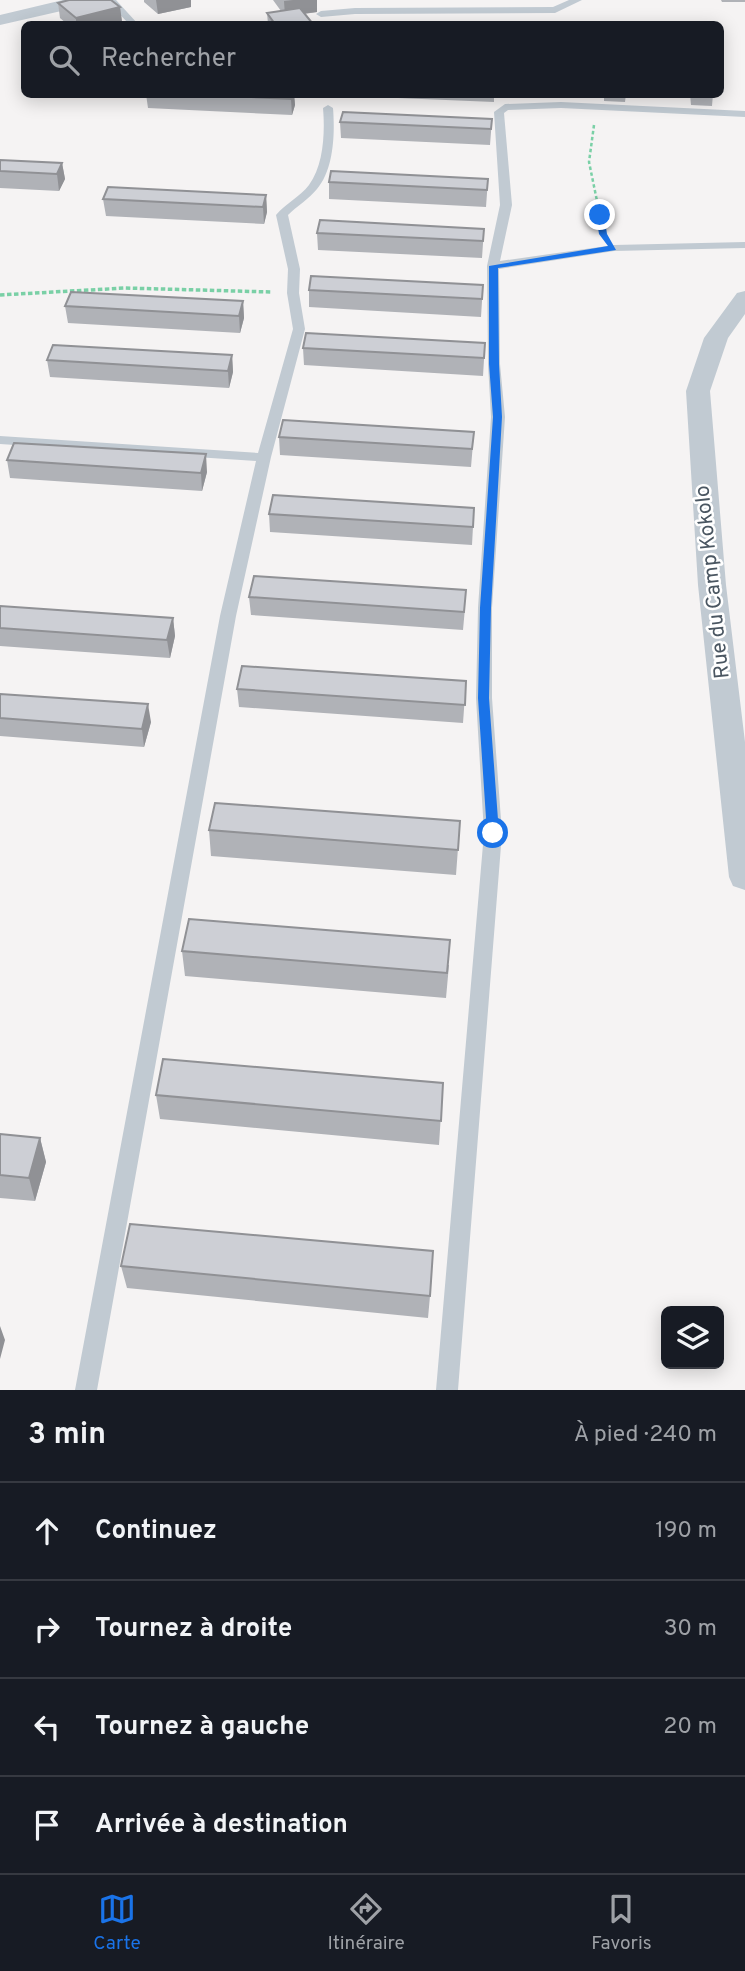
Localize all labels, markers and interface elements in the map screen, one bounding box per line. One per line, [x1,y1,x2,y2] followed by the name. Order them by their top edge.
[21,21,724,98] search box
[45,41,83,79] icon: search
[101,43,236,76] text: Rechercher
[584,199,615,230] route end
[689,484,737,680] street label: Rue du Camp Kokolo
[477,817,508,848] route start
[661,1306,724,1369] map controls
[661,1306,724,1369] button: layers
[28,1417,106,1454] text: 3 min
[574,1421,717,1450] text: À pied · 240 m
[28,1512,66,1550] icon: ahead
[95,1515,217,1548] text: Continuez
[655,1517,717,1546] text: 190 m
[28,1610,66,1648] icon: right
[95,1613,292,1646] text: Tournez à droite
[664,1615,717,1644] text: 30 m
[28,1708,66,1746] icon: left
[95,1711,309,1744] text: Tournez à gauche
[663,1713,717,1742] text: 20 m
[28,1806,66,1844] icon: arrive
[95,1809,348,1842] text: Arrivée à destination
[93,1890,141,1956] tab: Carte
[327,1890,405,1956] tab: Itinéraire
[591,1890,652,1956] tab: Favoris

